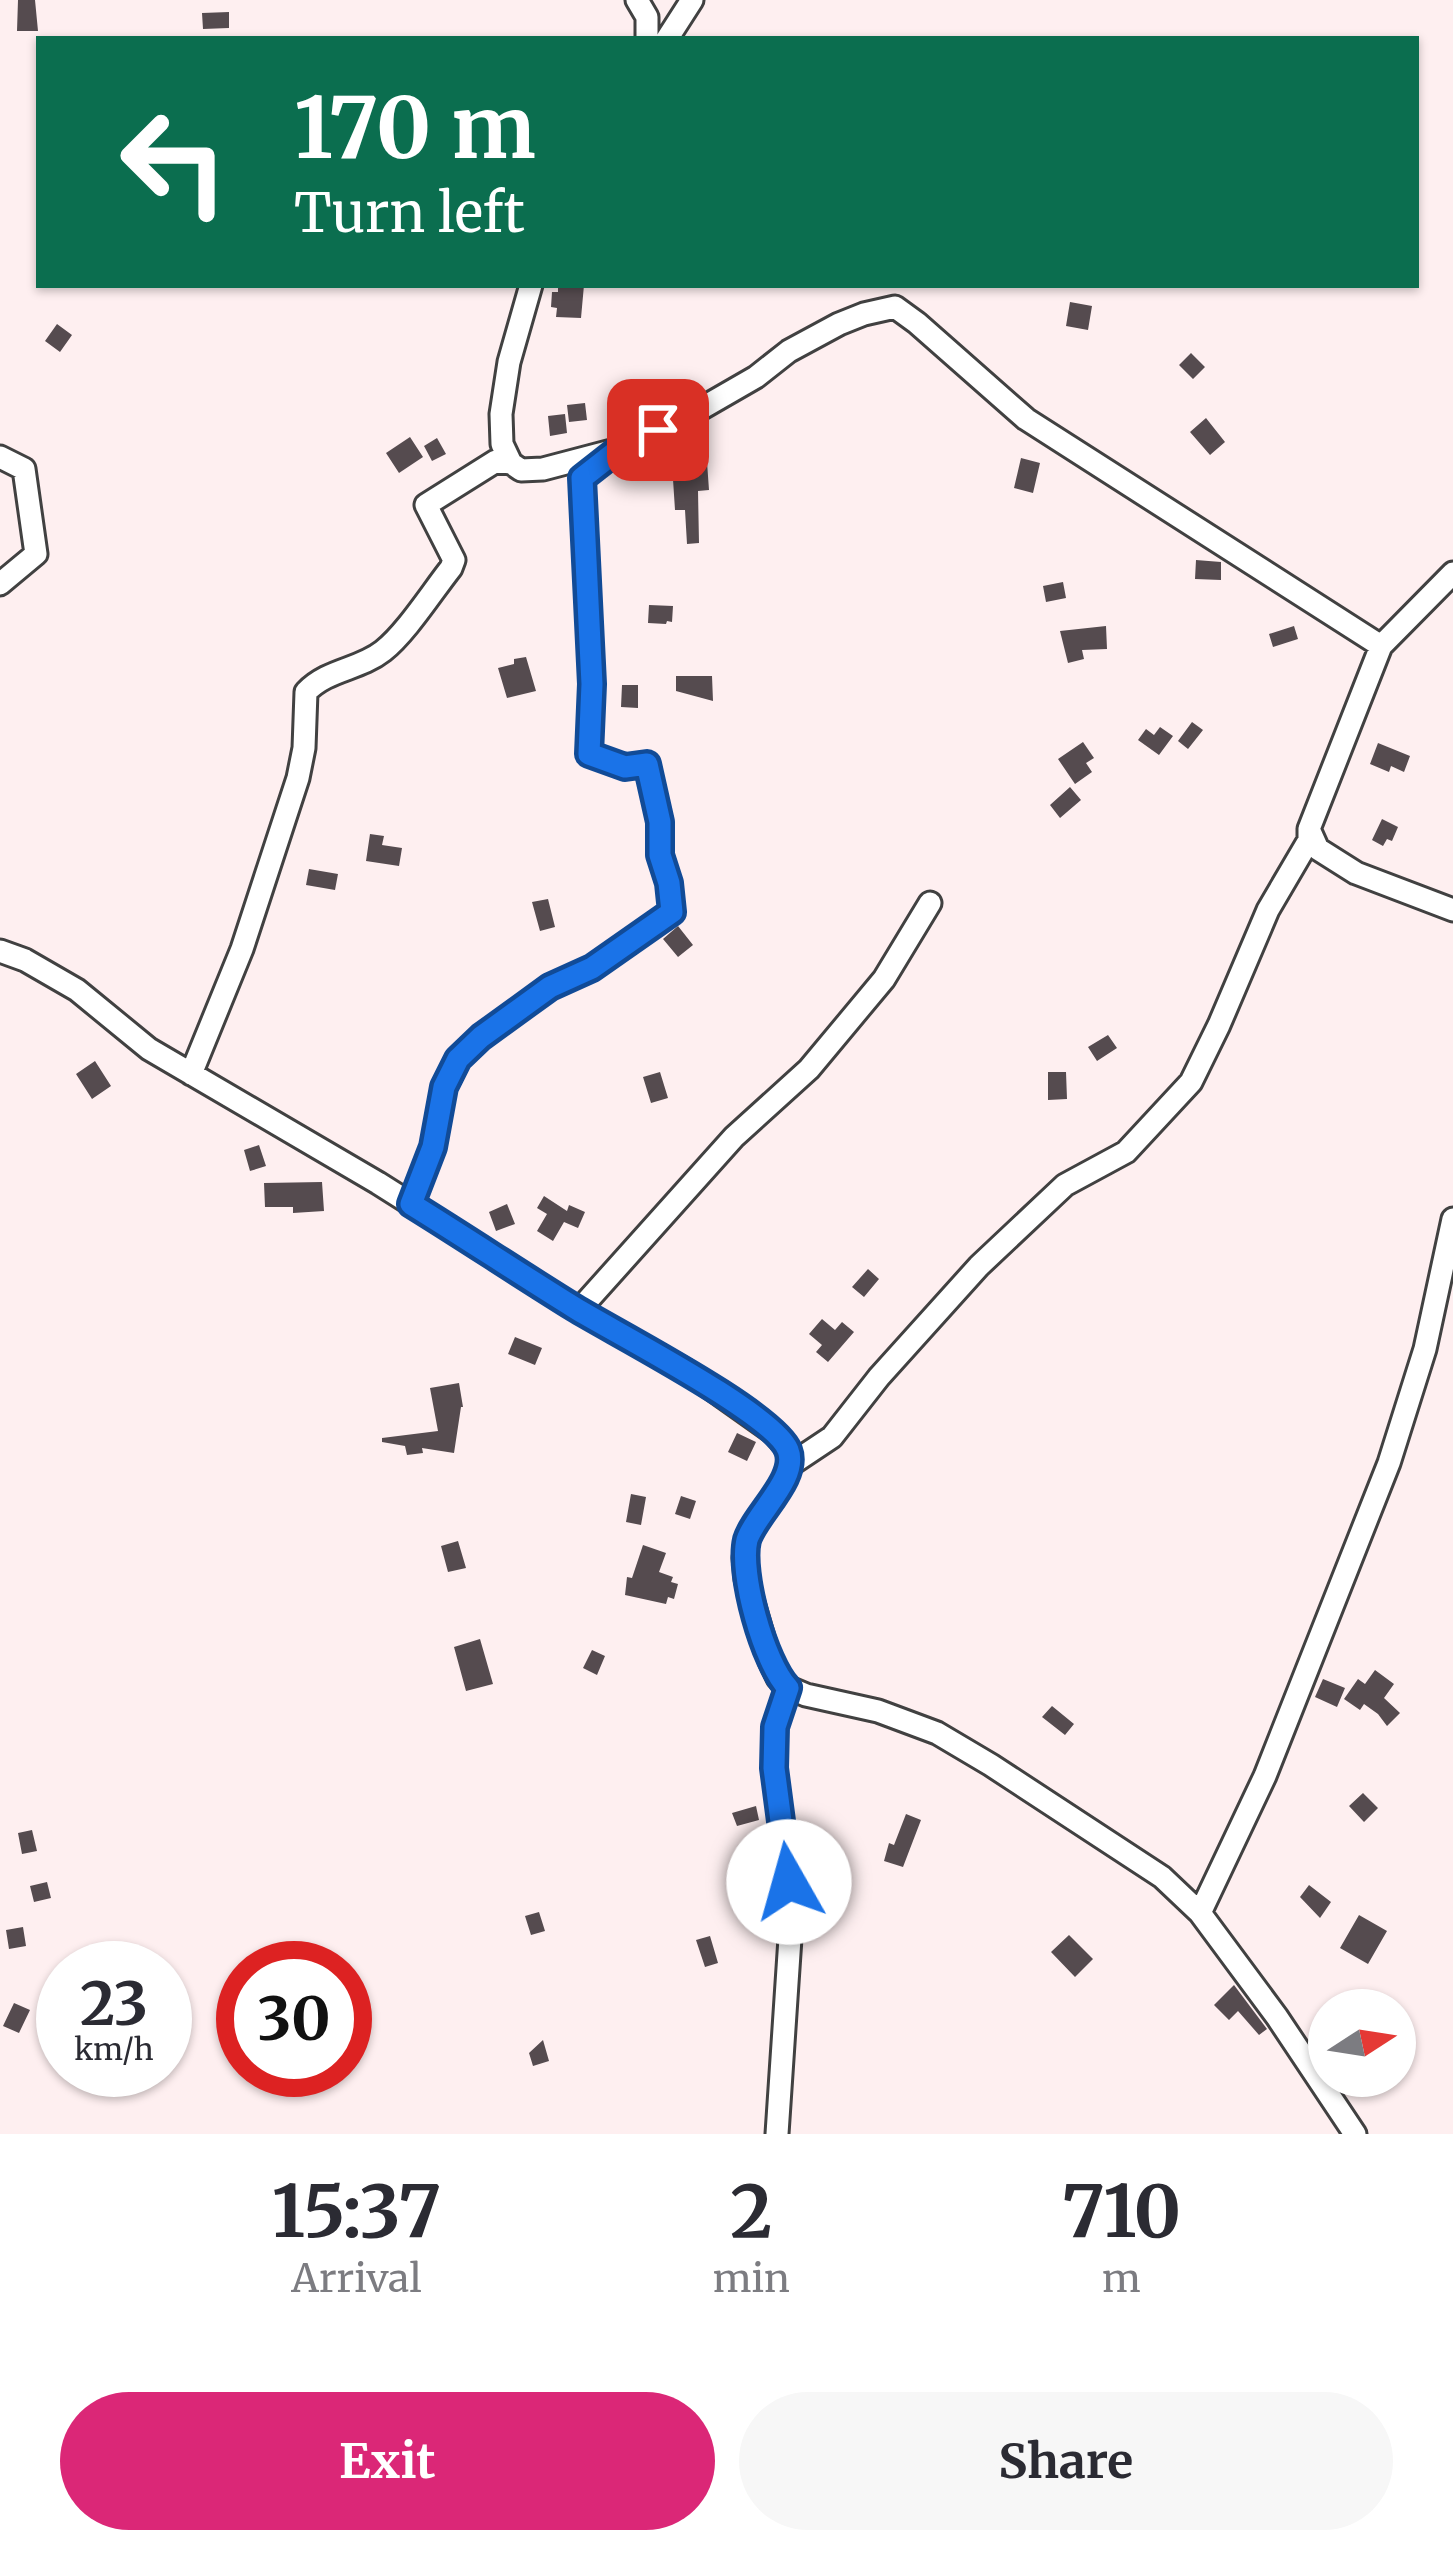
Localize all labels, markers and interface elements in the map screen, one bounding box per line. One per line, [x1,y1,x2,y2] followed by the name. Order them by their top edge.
[294,75,536,181] text: 170 m
[96,84,252,240] icon: left
[294,179,525,247] text: Turn left
[607,379,709,481] pin
[625,397,691,463] icon: arrive
[726,1819,852,1945] position arrow
[216,1941,372,2097] speed limit sign: 30
[80,1966,148,2041] text: 23
[1308,1989,1416,2097] north arrow
[1308,1989,1416,2097] map controls
[74,2030,154,2068] text: km/h
[272,2166,441,2257] text: 15:37
[730,2166,773,2257] text: 2
[1062,2166,1181,2257] text: 710
[291,2254,421,2303] text: Arrival
[713,2254,790,2303] text: min
[1102,2254,1141,2303] text: m
[60,2392,715,2530] button: Exit
[739,2392,1393,2530] button: Share

